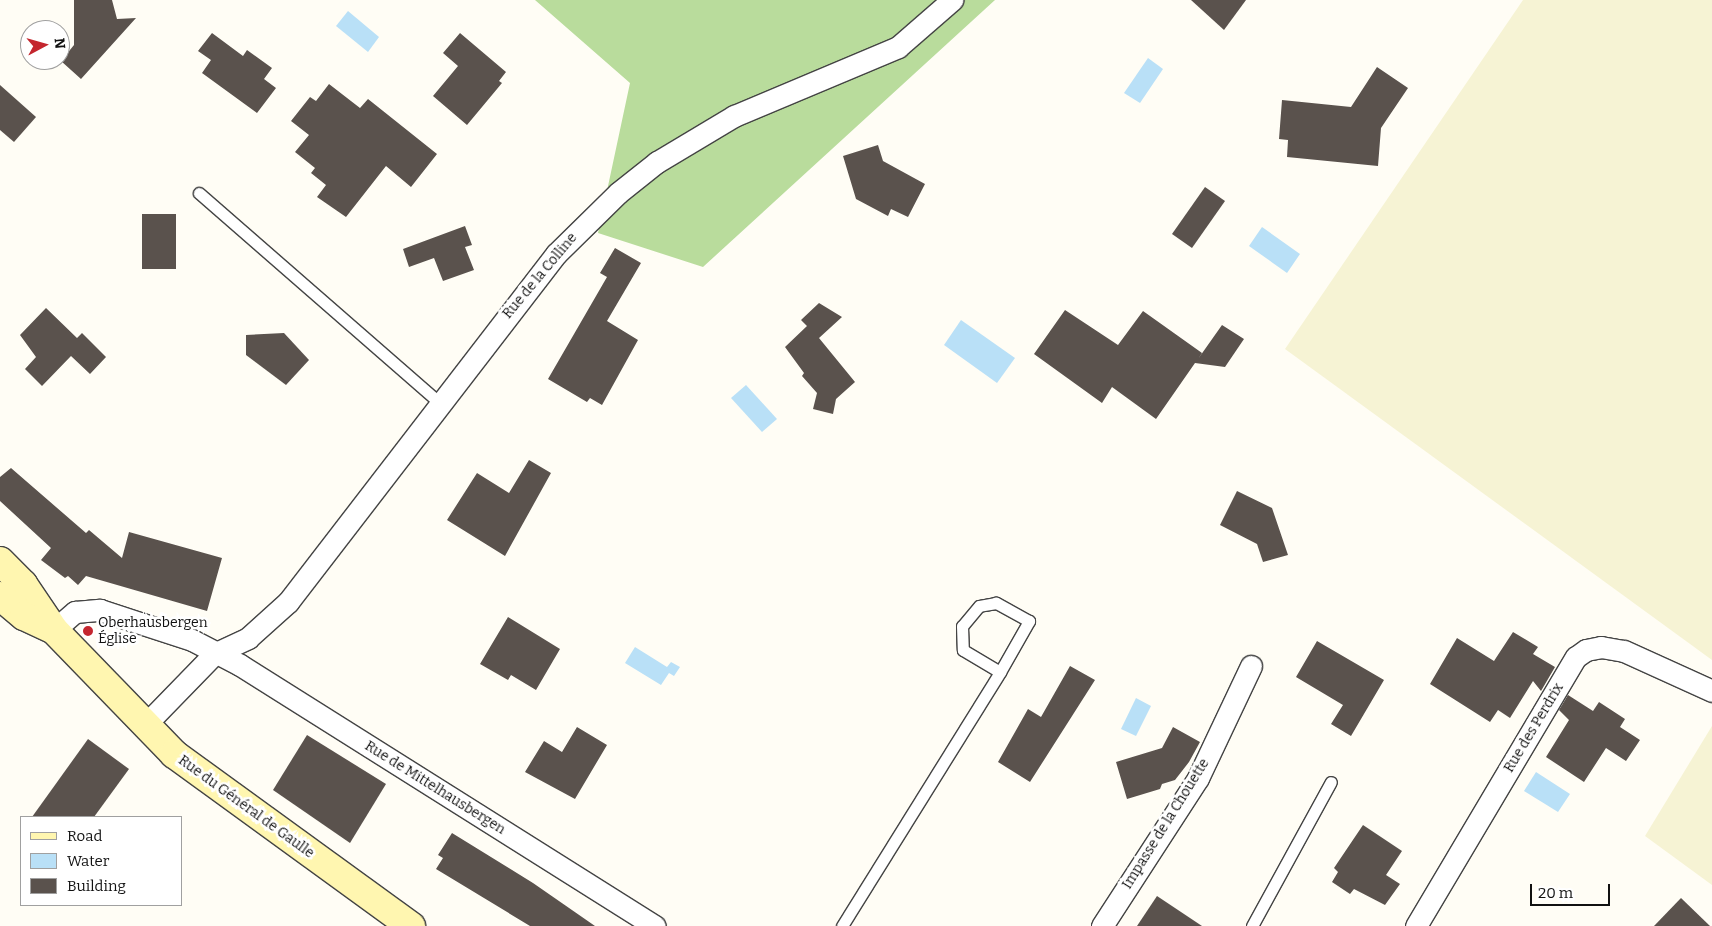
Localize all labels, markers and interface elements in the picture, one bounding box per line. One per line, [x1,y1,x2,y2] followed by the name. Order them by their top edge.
[20,20,70,70] north arrow
[50,37,68,50] text: N
[499,230,581,322] street label: Rue de la Colline
[98,615,208,648] place label: Oberhausbergen Église
[82,625,94,637] marker: Oberhausbergen Église
[1501,680,1567,776] street label: Rue des Perdrix
[362,738,508,838] street label: Rue de Mittelhausbergen
[175,752,317,862] street label: Rue du Général de Gaulle
[1119,756,1213,892] street label: Impasse de la Chouette
[20,816,182,906] legend
[67,827,102,845] text: Road
[67,852,109,870] text: Water
[1532,874,1612,906] scale bar
[67,877,126,895] text: Building
[1538,884,1573,902] text: 20 m

